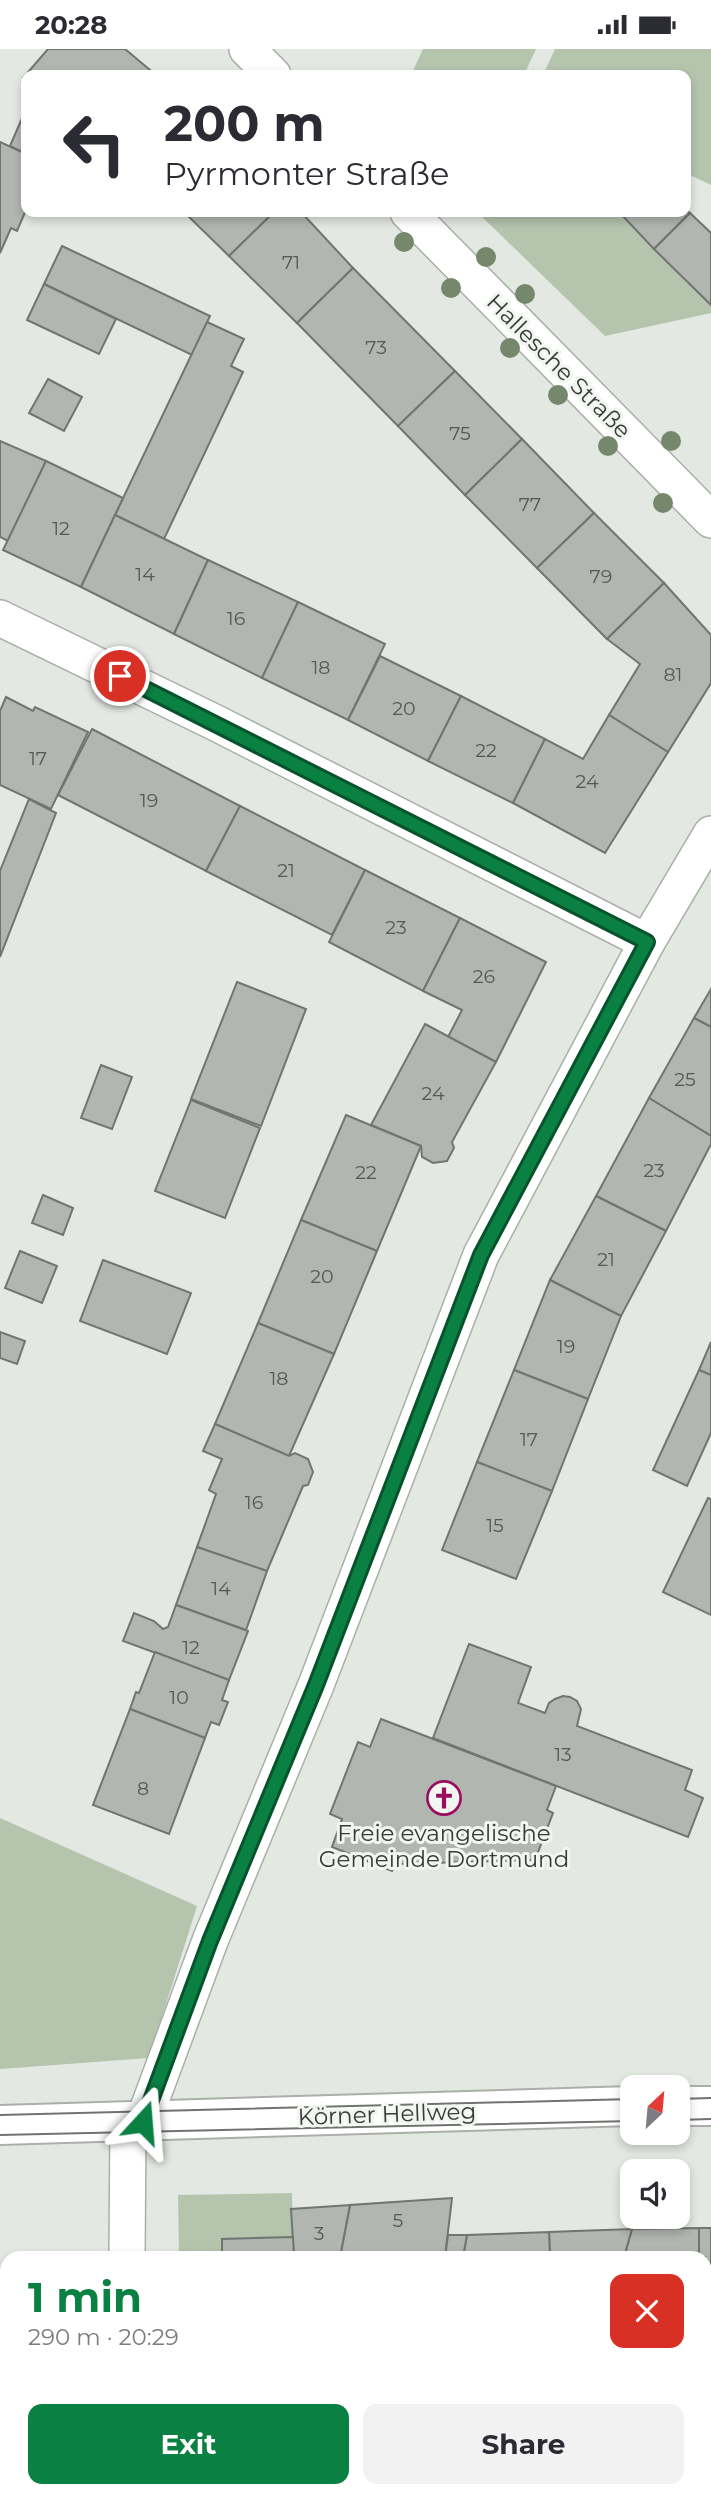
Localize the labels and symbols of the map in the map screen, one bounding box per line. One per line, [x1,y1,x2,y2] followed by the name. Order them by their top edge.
[282,251,300,274] house number: 71
[481,288,637,444] street label: Hallesche Straße
[365,336,387,359] house number: 73
[449,422,471,445] house number: 75
[519,493,541,516] house number: 77
[52,517,70,540] house number: 12
[135,563,155,586] house number: 14
[590,565,612,588] house number: 79
[227,607,245,630] house number: 16
[90,646,150,706] pin
[312,656,330,679] house number: 18
[664,663,682,686] house number: 81
[392,697,416,720] house number: 20
[475,739,497,762] house number: 22
[29,747,47,770] house number: 17
[576,770,599,793] house number: 24
[140,789,158,812] house number: 19
[277,859,295,882] house number: 21
[385,916,407,939] house number: 23
[473,965,495,988] house number: 26
[674,1068,696,1091] house number: 25
[422,1082,445,1105] house number: 24
[643,1159,665,1182] house number: 23
[355,1161,377,1184] house number: 22
[597,1248,615,1271] house number: 21
[310,1265,334,1288] house number: 20
[557,1335,575,1358] house number: 19
[270,1367,288,1390] house number: 18
[520,1428,538,1451] house number: 17
[245,1491,263,1514] house number: 16
[486,1514,504,1537] house number: 15
[211,1577,231,1600] house number: 14
[182,1636,200,1659] house number: 12
[169,1686,189,1709] house number: 10
[554,1743,572,1766] house number: 13
[137,1777,149,1800] house number: 8
[425,1779,463,1817] church icon: Freie evangelische Gemeinde Dortmund
[319,1819,569,1873] place label: Freie evangelische Gemeinde Dortmund
[620,2075,690,2145] north arrow
[106,2085,180,2159] position arrow
[297,2097,477,2131] street label: Körner Hellweg
[393,2209,404,2232] house number: 5
[314,2222,324,2245] house number: 3

